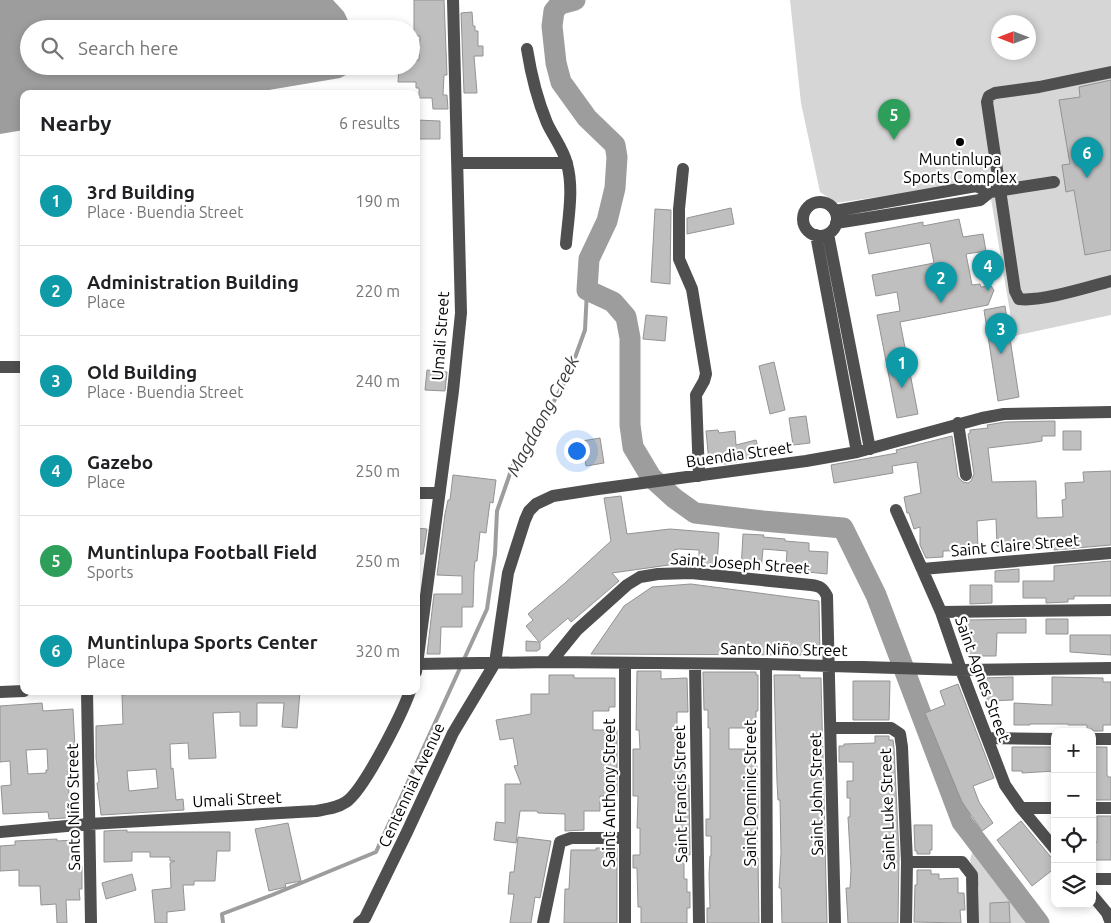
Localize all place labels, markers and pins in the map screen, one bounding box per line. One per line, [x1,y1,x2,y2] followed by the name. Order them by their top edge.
[878,99,910,140] pin: 5
[954,136,966,148] marker: Muntinlupa Sports Complex
[1071,137,1103,178] pin: 6
[903,150,1017,186] place label: Muntinlupa Sports Complex
[972,250,1004,291] pin: 4
[925,262,957,303] pin: 2
[985,313,1017,354] pin: 3
[886,347,918,388] pin: 1

